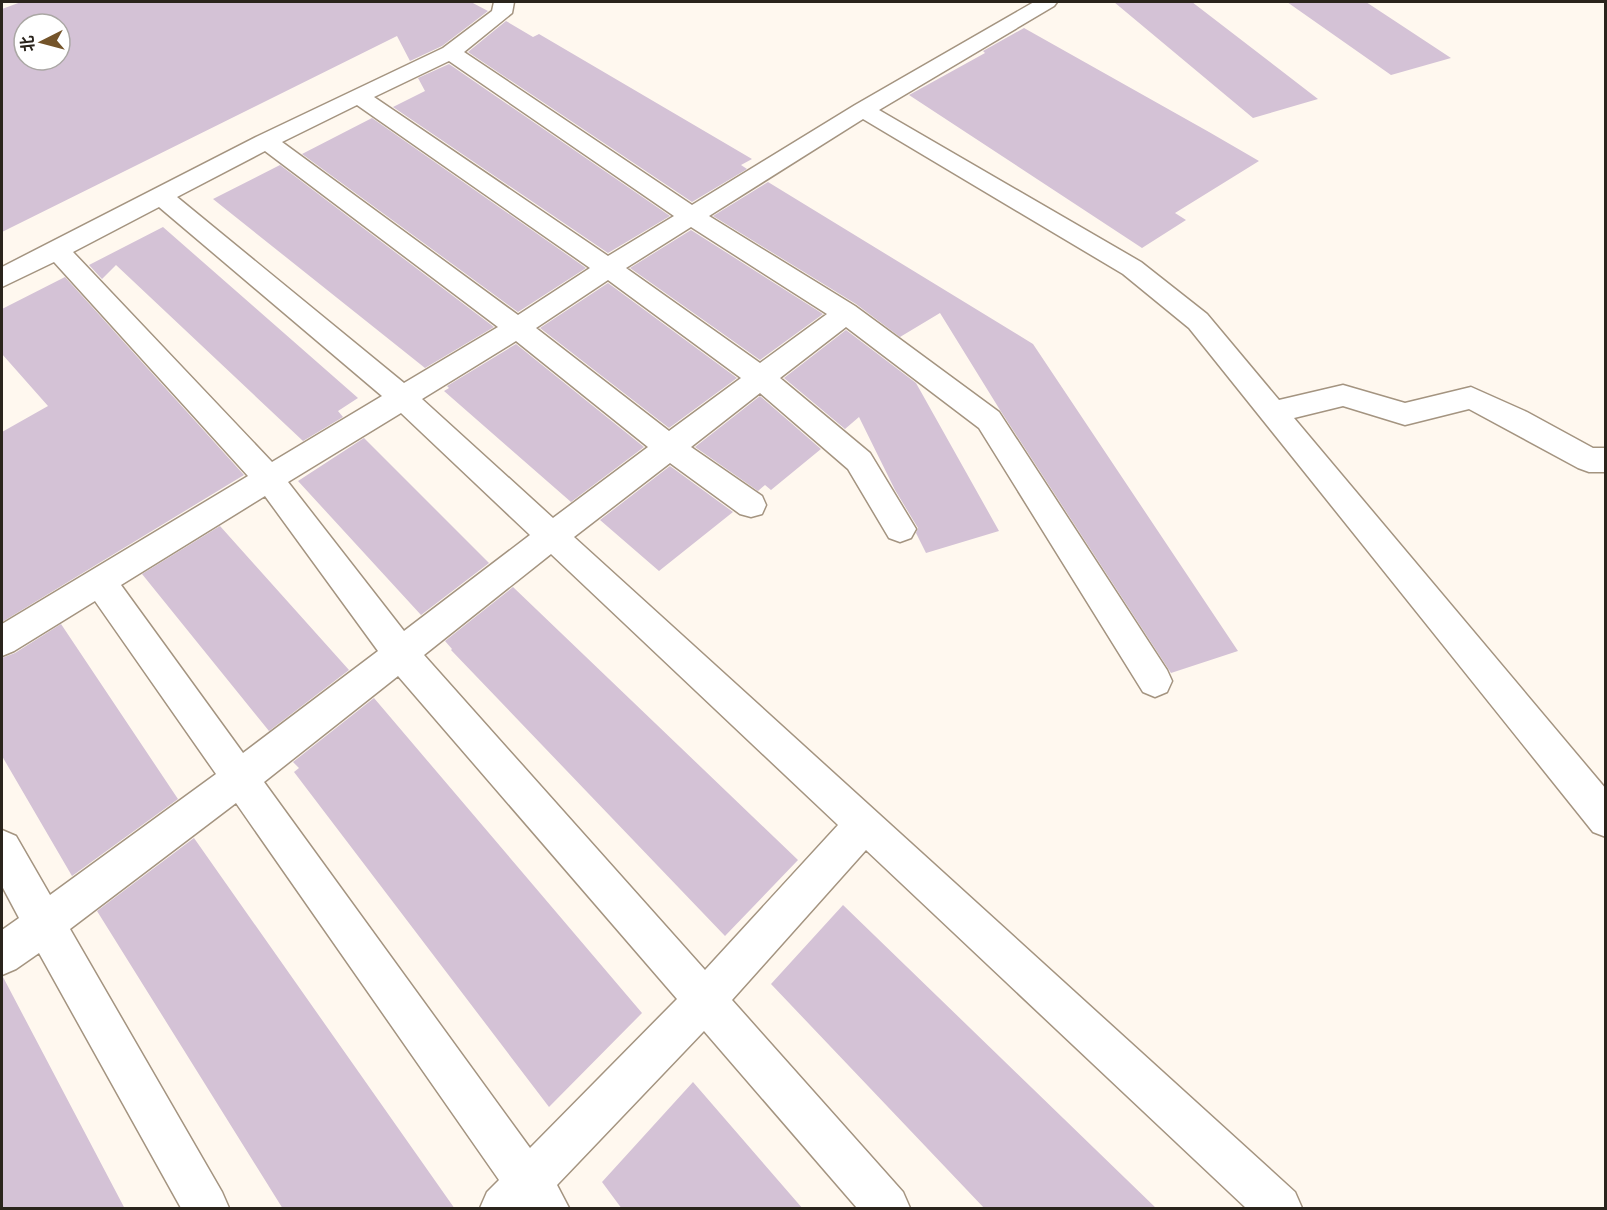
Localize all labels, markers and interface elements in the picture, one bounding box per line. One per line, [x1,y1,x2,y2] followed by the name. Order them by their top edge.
[12,12,72,72] north arrow
[17,35,38,52] text: 北

